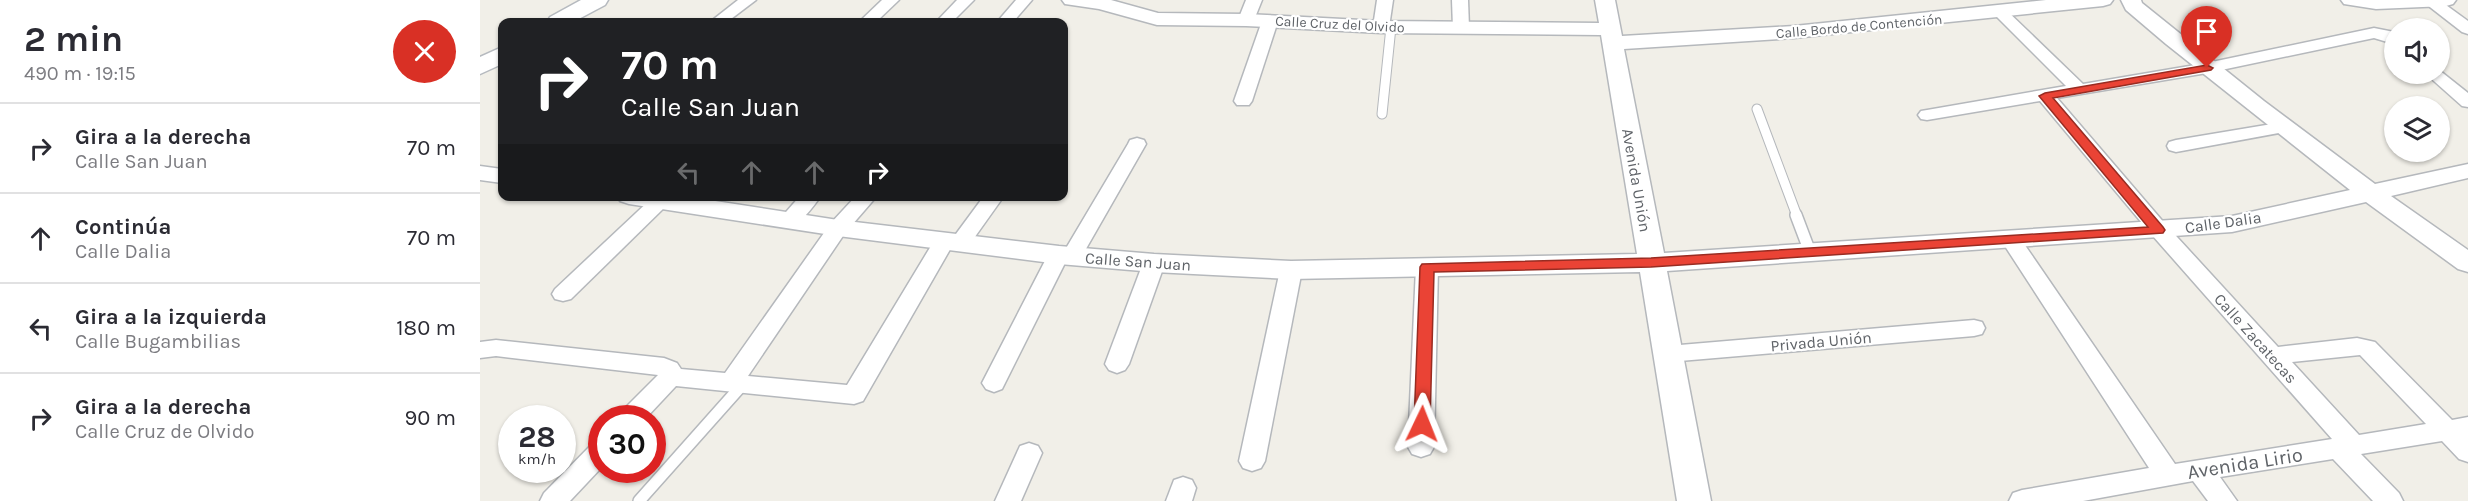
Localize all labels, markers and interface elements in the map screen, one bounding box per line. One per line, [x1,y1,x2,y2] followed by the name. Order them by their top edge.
[2181,6,2232,68] pin
[1775,11,1943,42] street label: Calle Bordo de Contención
[1275,13,1405,36] street label: Calle Cruz del Olvido
[2190,15,2223,48] icon: arrive
[24,18,123,60] text: 2 min
[2384,18,2450,162] map controls
[2384,18,2450,84] button: sound
[393,20,456,83] button: close
[621,40,719,90] text: 70 m
[522,42,600,120] icon: right
[24,62,136,85] text: 490 m · 19:15
[621,91,800,123] text: Calle San Juan
[2384,96,2450,162] button: layers
[75,124,251,150] text: Gira a la derecha
[1618,127,1655,233] street label: Avenida Unión
[24,132,57,165] icon: right
[407,135,456,161] text: 70 m
[75,150,208,173] text: Calle San Juan
[672,156,705,189] icon: left
[735,156,768,189] icon: ahead
[798,156,831,189] icon: ahead
[861,156,894,189] icon: right
[2184,208,2263,237] street label: Calle Dalia
[75,214,171,240] text: Continúa
[24,222,57,255] icon: ahead
[407,225,456,251] text: 70 m
[75,240,171,263] text: Calle Dalia
[1084,248,1192,275] street label: Calle San Juan
[2210,289,2301,387] street label: Calle Zacatecas
[75,304,267,330] text: Gira a la izquierda
[24,312,57,345] icon: left
[396,315,456,341] text: 180 m
[1770,328,1872,355] street label: Privada Unión
[75,330,241,353] text: Calle Bugambilias
[1390,392,1454,456] position arrow
[75,394,251,420] text: Gira a la derecha
[24,402,57,435] icon: right
[404,405,456,431] text: 90 m
[588,405,666,483] speed limit sign: 30
[518,419,556,455] text: 28
[75,420,255,443] text: Calle Cruz de Olvido
[2186,443,2304,484] street label: Avenida Lirio
[518,450,556,468] text: km/h

